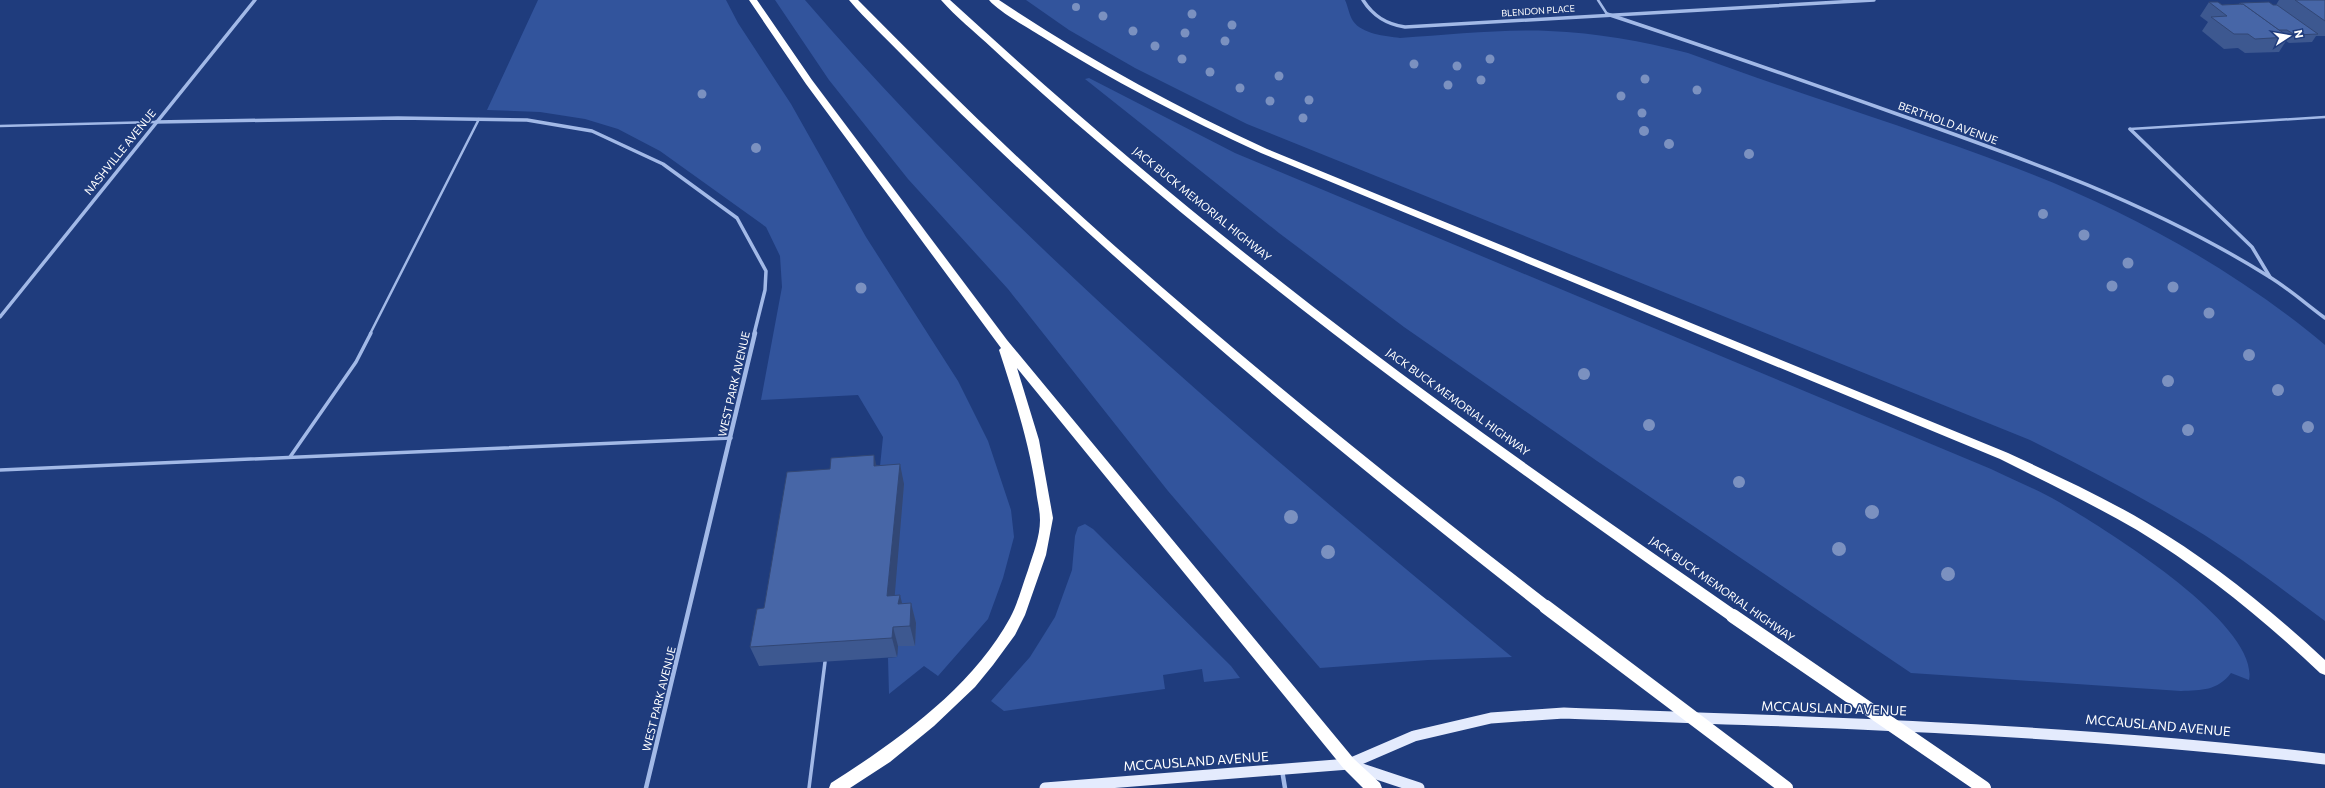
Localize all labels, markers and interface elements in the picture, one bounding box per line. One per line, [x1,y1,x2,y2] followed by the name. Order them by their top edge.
[1501,2,1575,19] street label: BLENDON PLACE
[2269,16,2309,56] north arrow
[2292,28,2306,39] text: N
[1896,98,2000,147] street label: BERTHOLD AVENUE
[81,106,158,197] street label: NASHVILLE AVENUE
[1130,144,1274,264] street label: JACK BUCK MEMORIAL HIGHWAY
[715,330,752,438] street label: WEST PARK AVENUE
[1383,345,1533,459] street label: JACK BUCK MEMORIAL HIGHWAY
[1647,533,1797,645] street label: JACK BUCK MEMORIAL HIGHWAY
[639,645,678,753] street label: WEST PARK AVENUE
[1761,697,1907,719] street label: MCCAUSLAND AVENUE
[2085,711,2231,739] street label: MCCAUSLAND AVENUE
[1123,748,1269,774] street label: MCCAUSLAND AVENUE

